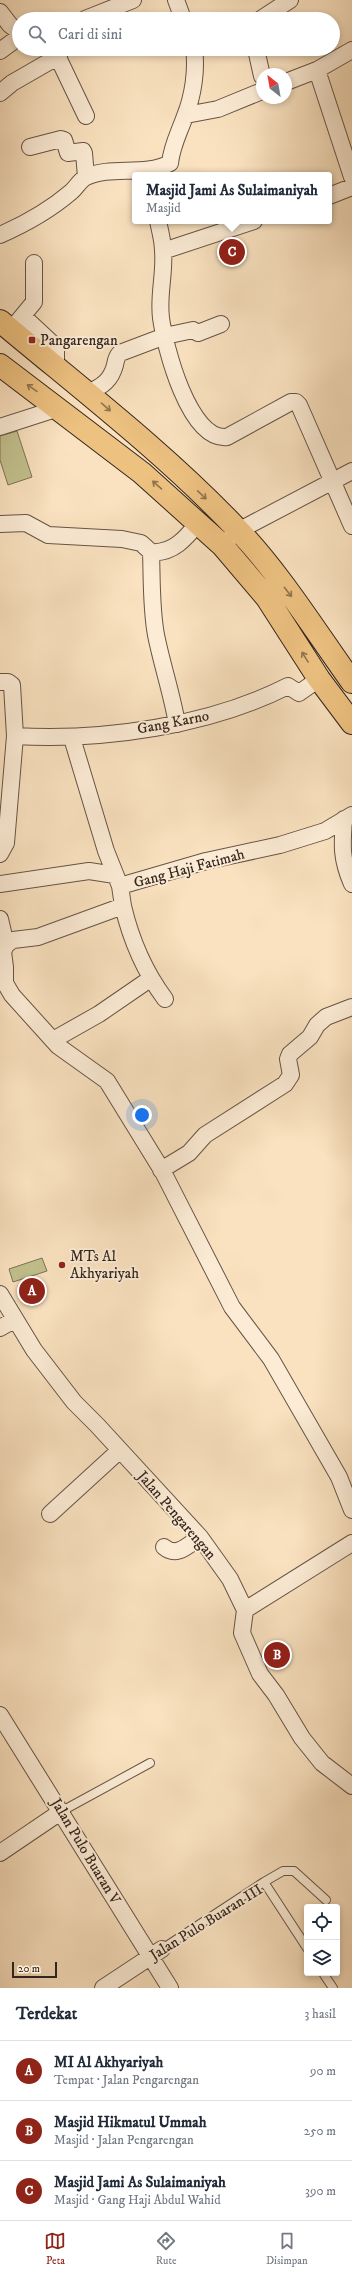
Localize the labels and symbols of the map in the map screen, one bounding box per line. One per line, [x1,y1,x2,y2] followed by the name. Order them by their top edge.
[256,68,292,104] north arrow
[219,237,245,267] pin: C
[40,331,118,350] place label: Pangarengan
[27,335,37,345] marker: Pangarengan
[27,384,38,392] one-way arrow
[101,403,112,412] one-way arrow
[151,481,162,490] one-way arrow
[197,490,207,500] one-way arrow
[283,587,292,598] one-way arrow
[301,652,309,663] one-way arrow
[136,706,211,739] street label: Gang Karno
[132,845,247,892] street label: Gang Haji Fatimah
[132,1105,152,1125] your location
[70,1247,139,1283] place label: MTs Al Akhyariyah
[57,1260,67,1270] marker: MTs Al Akhyariyah
[19,1276,45,1306] pin: A
[132,1466,220,1564] street label: Jalan Pengarengan
[264,1640,290,1670] pin: B
[45,1793,125,1908] street label: Jalan Pulo Buaran V
[145,1880,266,1966] street label: Jalan Pulo Buaran III
[12,1960,57,1979] scale bar

